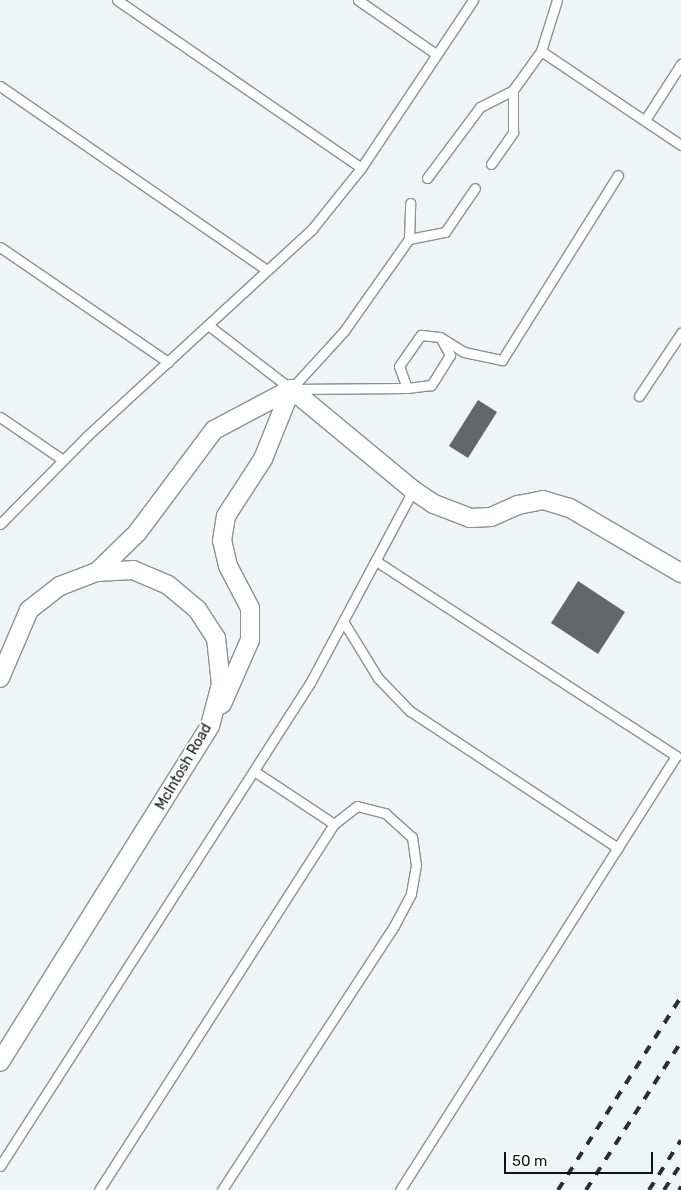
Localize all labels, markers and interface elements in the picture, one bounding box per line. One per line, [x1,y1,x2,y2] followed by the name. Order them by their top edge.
[153,721,215,813] street label: McIntosh Road
[506,1142,655,1174] scale bar
[512,1152,547,1170] text: 50 m

